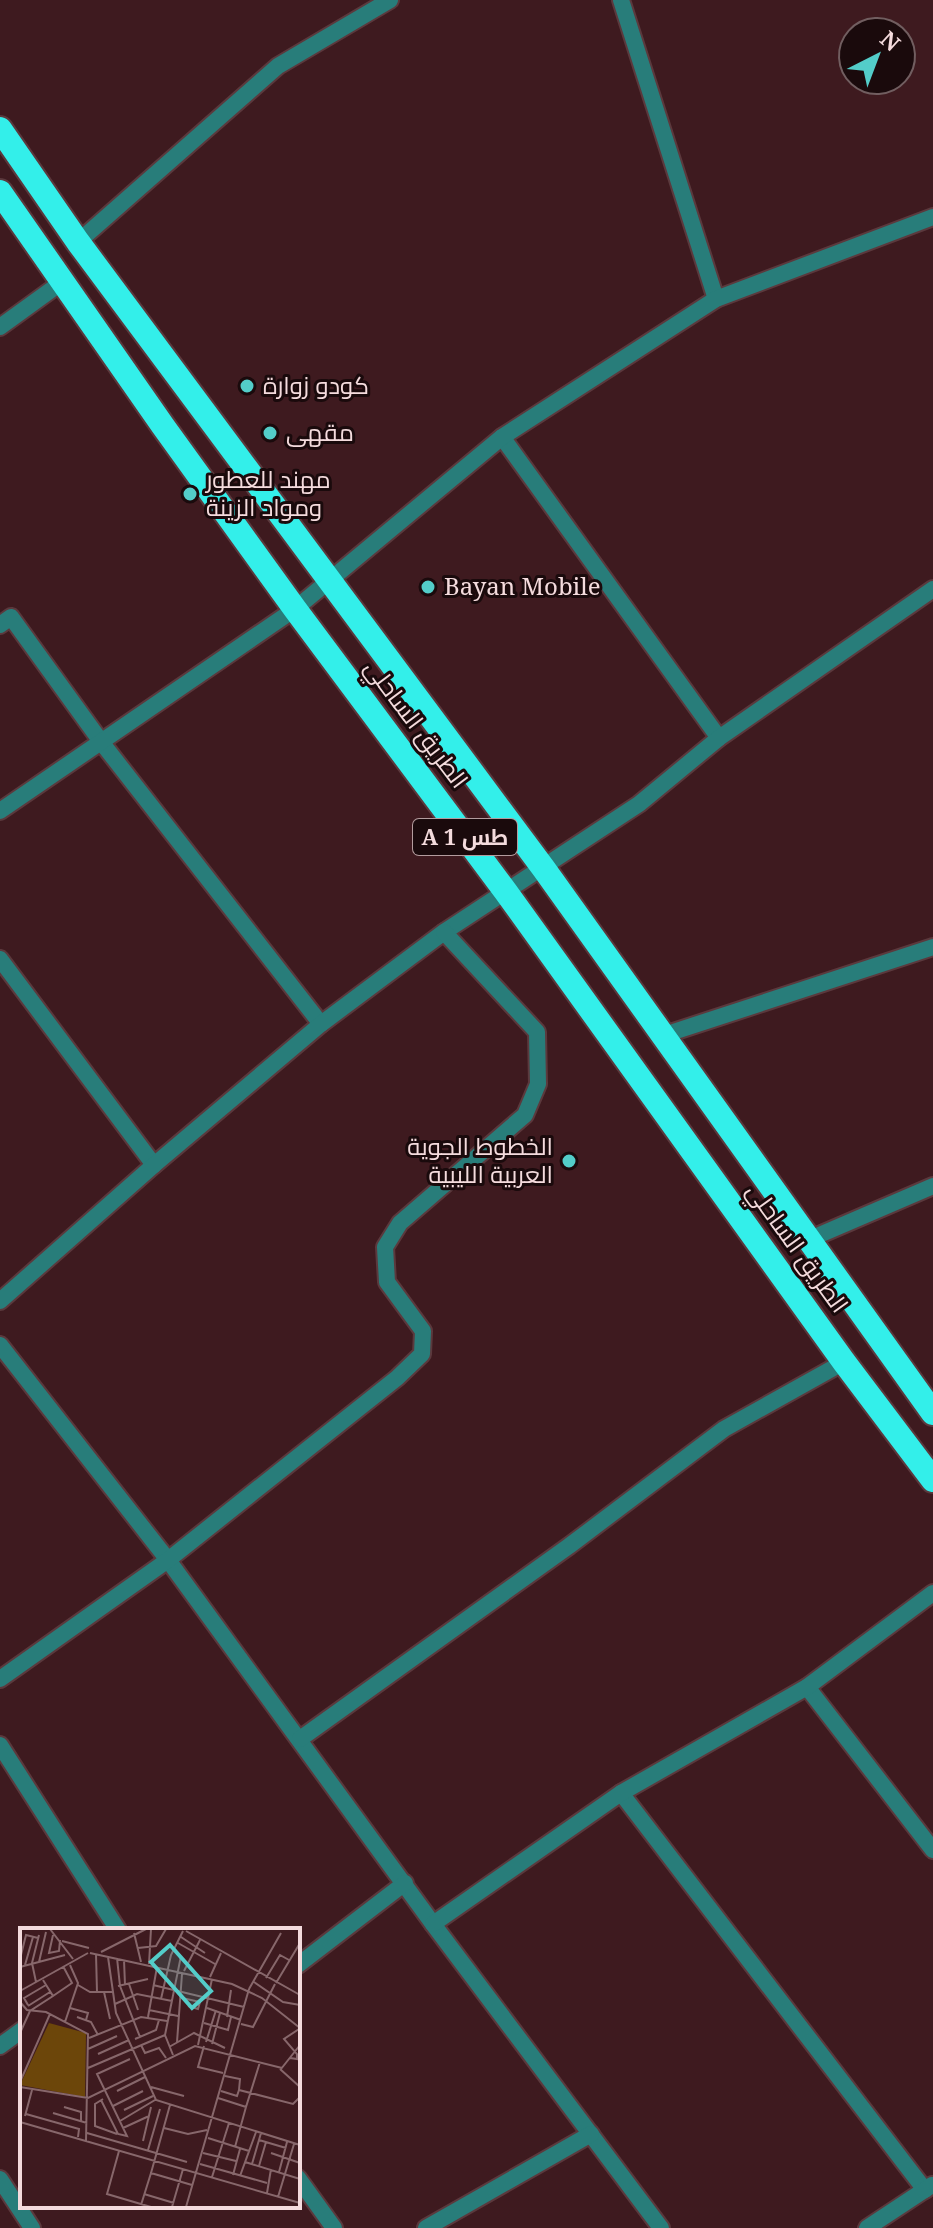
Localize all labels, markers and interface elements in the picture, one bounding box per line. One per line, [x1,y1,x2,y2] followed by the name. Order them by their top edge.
[837,16,917,96] north arrow
[875,23,908,57] text: N
[263,368,369,401] place label: كودو زوارة
[238,377,256,395] marker: كودو زوارة
[286,415,354,448] place label: مقهى
[261,424,279,442] marker: مقهى
[204,462,331,523] place label: مهند للعطور ومواد الزينة
[181,485,199,503] marker: مهند للعطور ومواد الزينة
[444,569,601,602] place label: Bayan Mobile
[419,578,437,596] marker: Bayan Mobile
[355,652,477,797] street label: الطريق الساحلي
[413,819,517,855] road number: A 1 طس
[407,1129,553,1190] place label: الخطوط الجوية العربية الليبية
[560,1152,578,1170] marker: الخطوط الجوية العربية الليبية
[736,1175,857,1321] street label: الطريق الساحلي
[20,1928,300,2208] inset map

